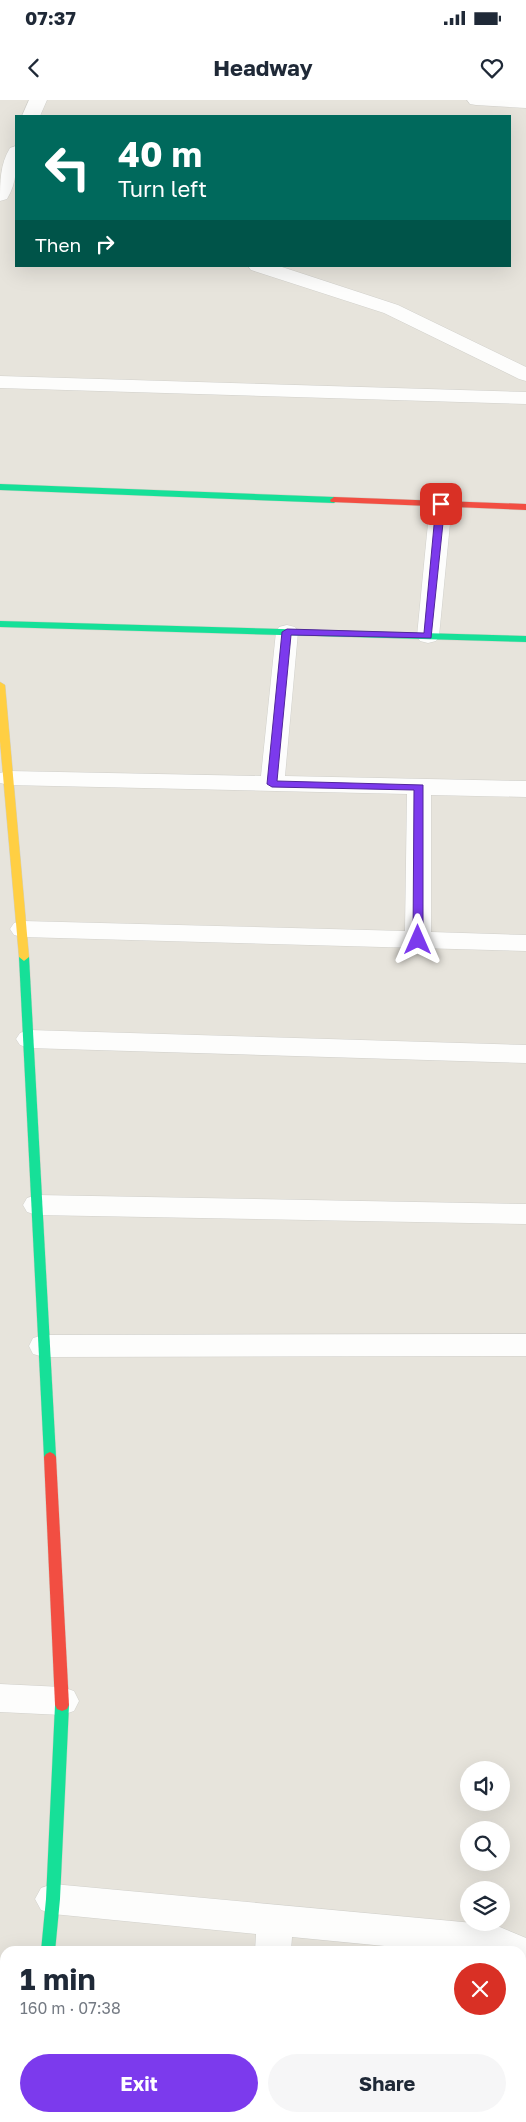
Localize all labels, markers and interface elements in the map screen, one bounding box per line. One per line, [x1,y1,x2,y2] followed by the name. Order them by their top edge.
[25,6,76,29] text: 07:37
[20,54,48,82] icon: back
[213,54,313,81] text: Headway
[478,54,506,82] icon: heart
[118,133,202,175] text: 40 m
[35,135,100,200] icon: left
[118,175,207,202] text: Turn left
[91,230,119,258] icon: right
[35,233,81,256] text: Then
[420,483,462,525] pin
[427,490,455,518] icon: arrive
[391,913,443,965] position arrow
[460,1761,510,1931] map controls
[460,1761,510,1811] button: sound
[460,1821,510,1871] button: search
[460,1881,510,1931] button: layers
[20,1961,96,1997] text: 1 min
[454,1963,506,2015] button: close
[20,1998,121,2018] text: 160 m · 07:38
[20,2054,258,2112] button: Exit
[268,2054,506,2112] button: Share

